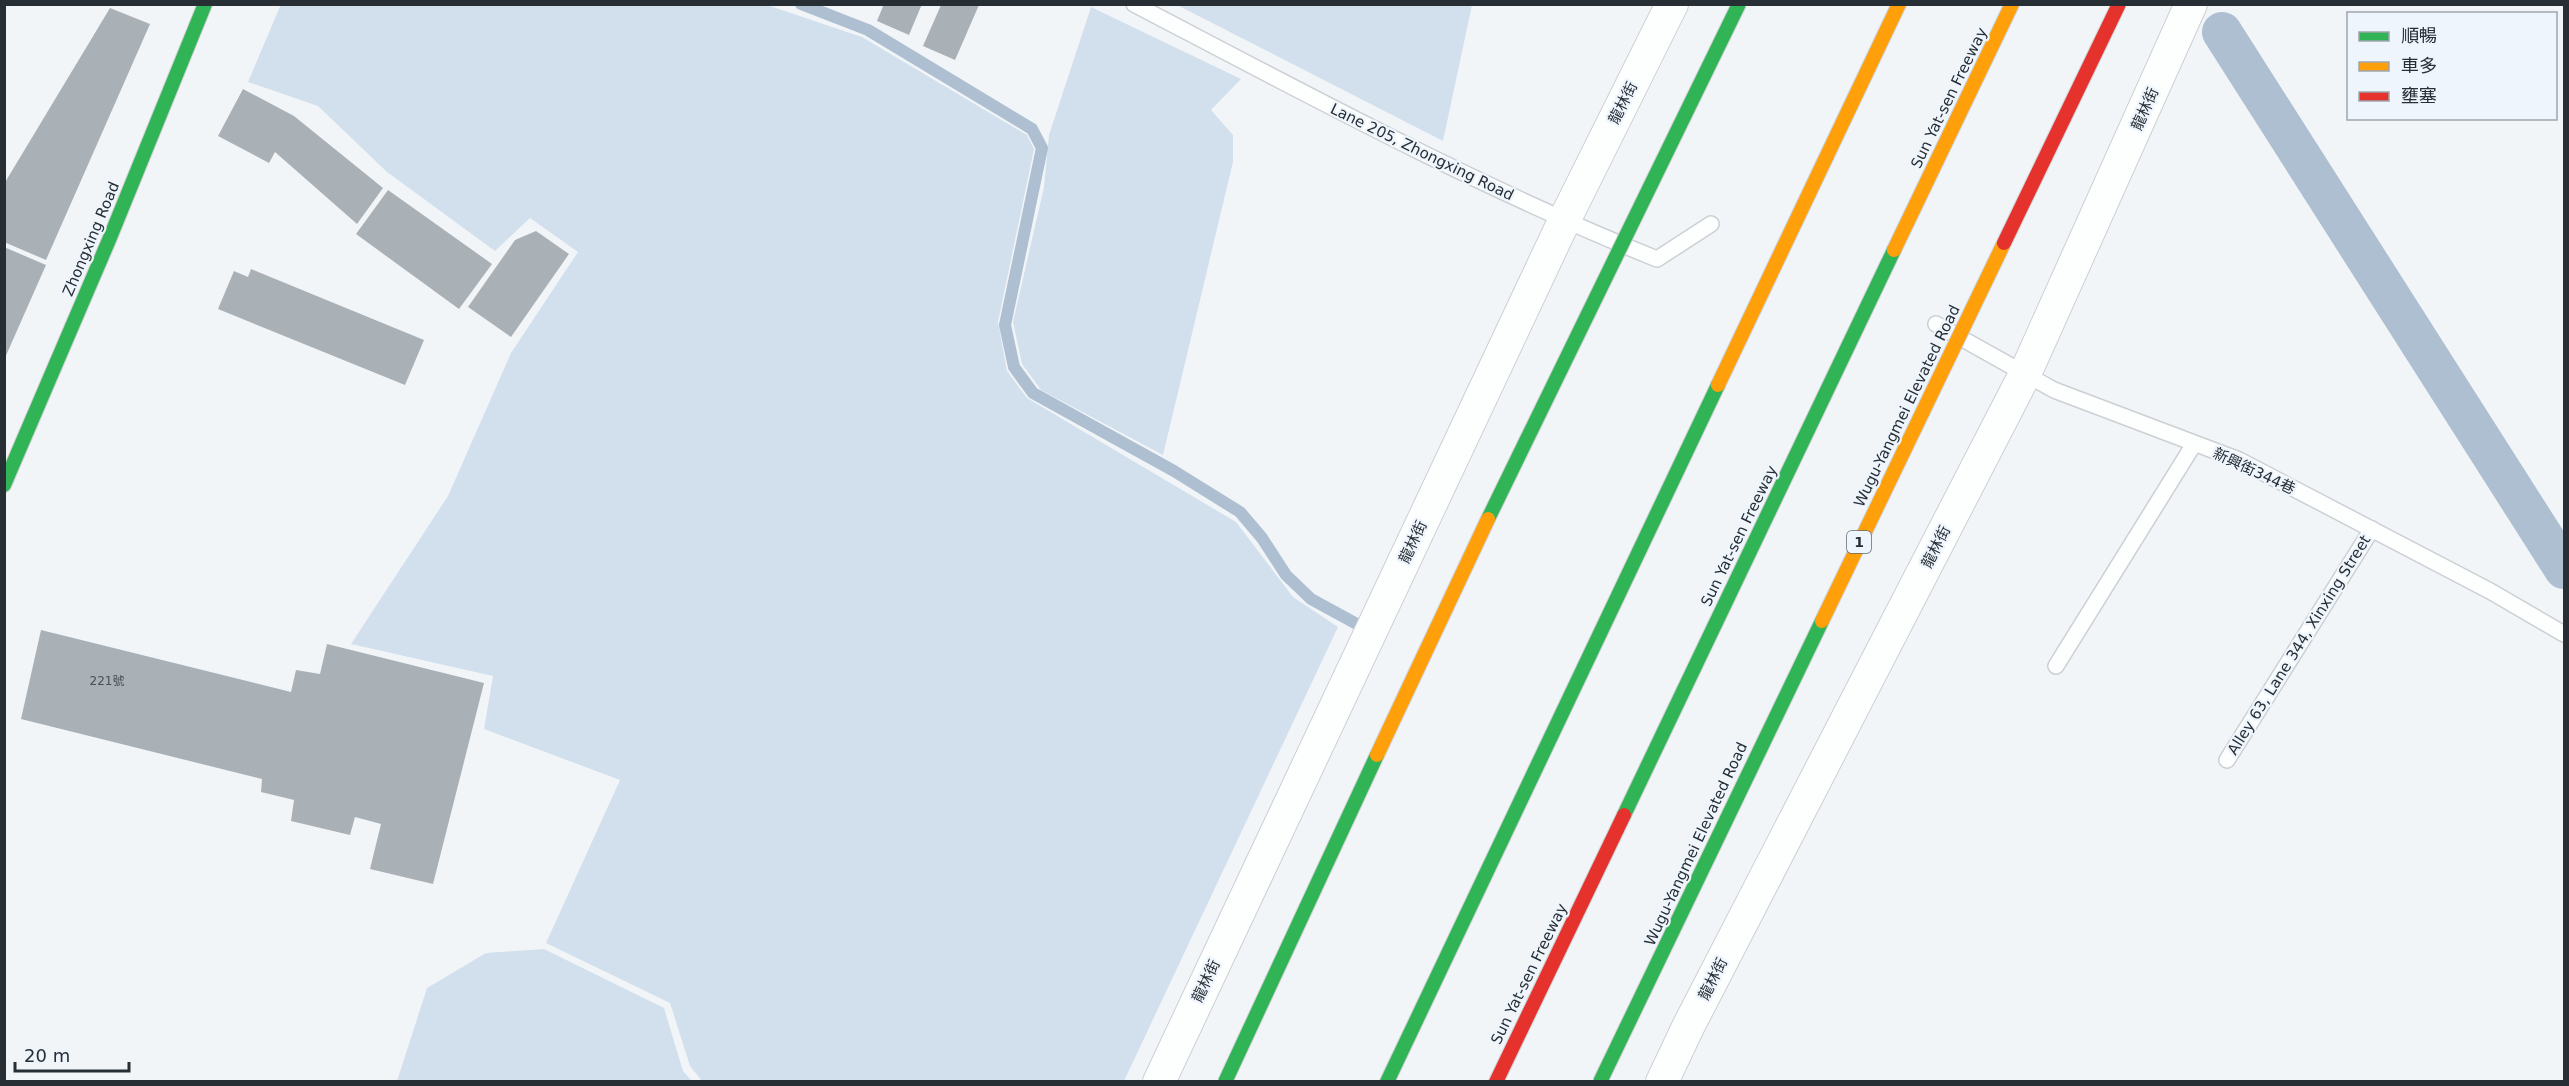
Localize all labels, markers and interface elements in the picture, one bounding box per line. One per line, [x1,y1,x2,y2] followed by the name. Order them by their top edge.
[2347,12,2557,120] legend
[1907,25,1991,171] street label: Sun Yat-sen Freeway
[2401,25,2437,46] text: 順暢
[2401,55,2437,76] text: 車多
[1605,79,1641,127] street label: 龍林街
[2128,85,2162,133] street label: 龍林街
[2401,85,2437,106] text: 壅塞
[1327,100,1517,204] street label: Lane 205, Zhongxing Road
[59,179,123,299] street label: Zhongxing Road
[1850,302,1964,510] street label: Wugu-Yangmei Elevated Road
[2210,444,2298,498] street label: 新興街344巷
[1697,463,1781,609] street label: Sun Yat-sen Freeway
[1395,518,1431,566] street label: 龍林街
[1918,523,1954,571] street label: 龍林街
[1847,531,1871,553] road number: 1
[2224,532,2374,758] street label: Alley 63, Lane 344, Xinxing Street
[90,674,124,688] house number: 221號
[1641,739,1751,949] street label: Wugu-Yangmei Elevated Road
[1487,901,1571,1047] street label: Sun Yat-sen Freeway
[1695,955,1731,1003] street label: 龍林街
[1188,957,1224,1005] street label: 龍林街
[15,1035,129,1073] scale bar
[24,1045,70,1066] text: 20 m

